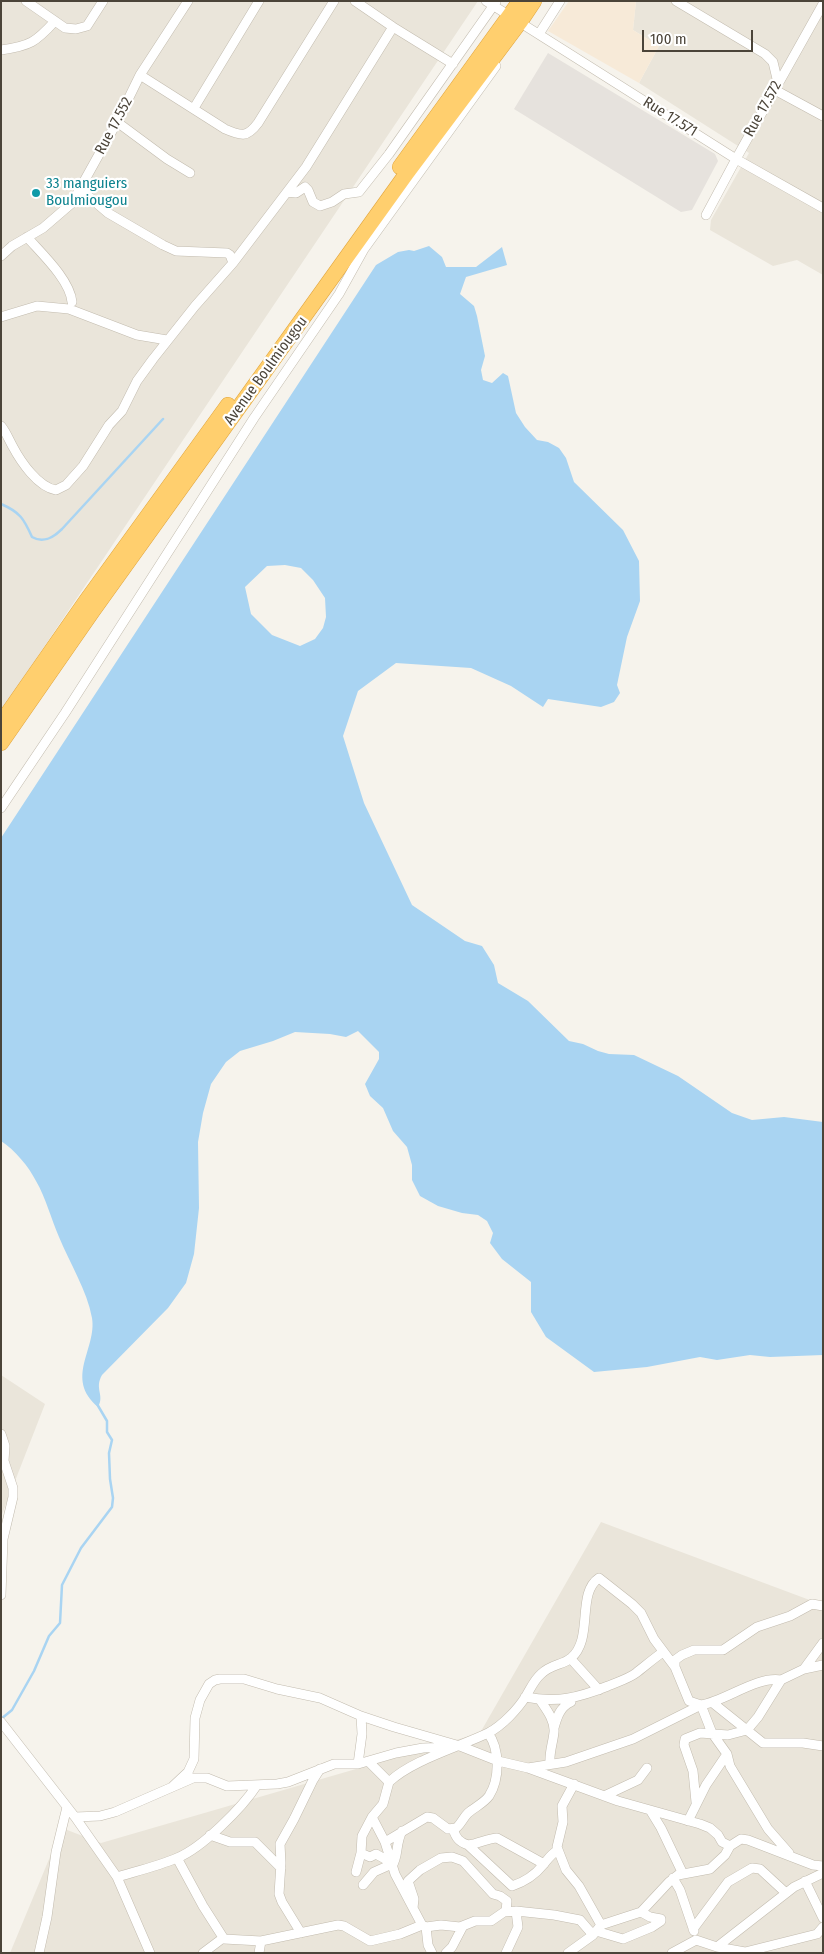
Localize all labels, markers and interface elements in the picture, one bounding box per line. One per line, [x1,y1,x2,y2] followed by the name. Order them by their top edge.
[644,20,755,52] scale bar
[650,30,687,48] text: 100 m
[740,78,786,140] street label: Rue 17.572
[640,93,700,141] street label: Rue 17.571
[91,94,137,158] street label: Rue 17.552
[46,175,127,210] place label: 33 manguiers Boulmiougou
[30,187,42,199] marker: 33 manguiers Boulmiougou
[220,313,312,429] street label: Avenue Boulmiougou

